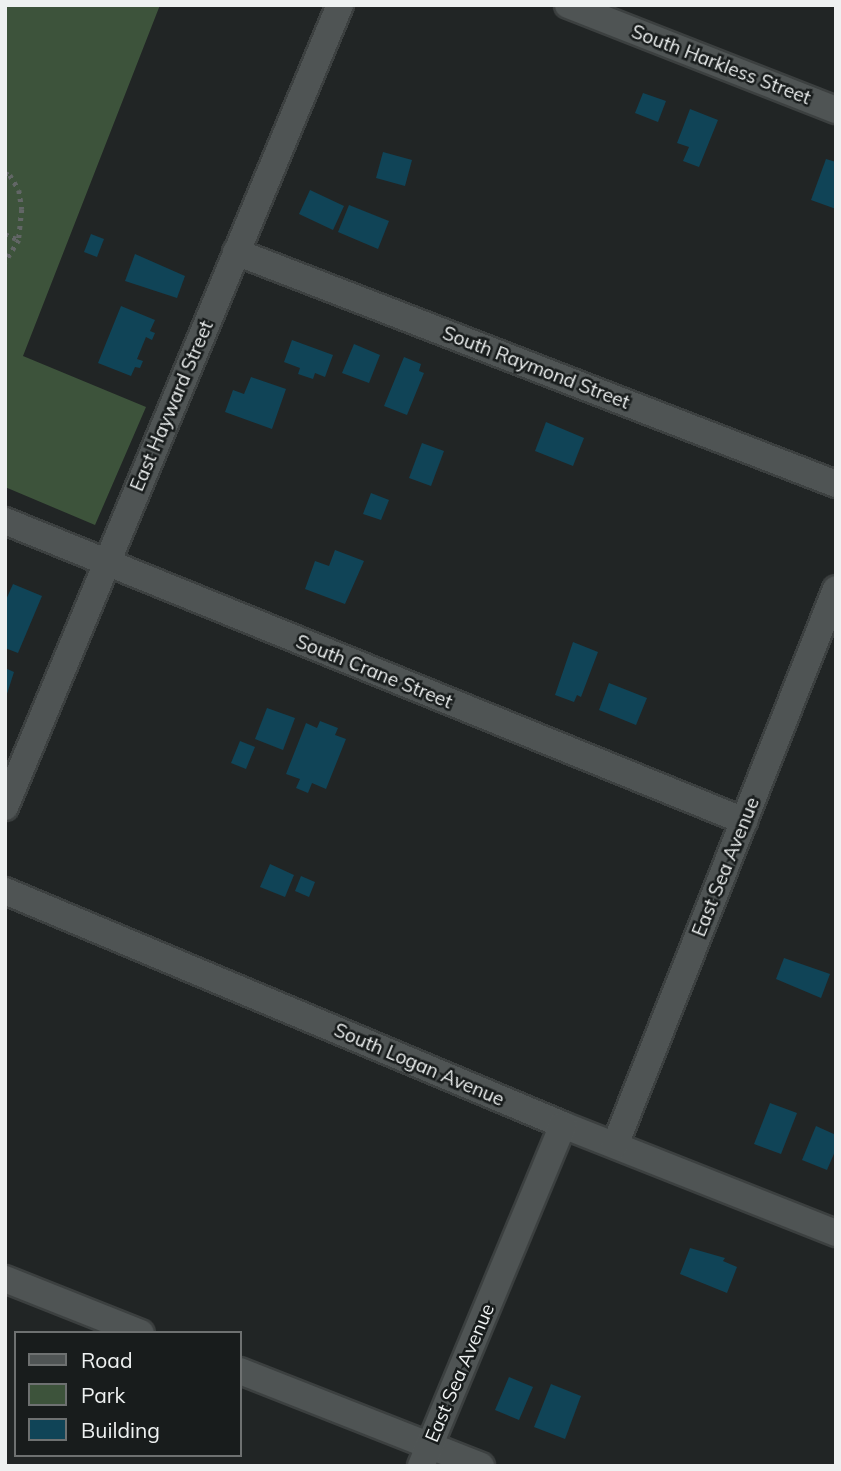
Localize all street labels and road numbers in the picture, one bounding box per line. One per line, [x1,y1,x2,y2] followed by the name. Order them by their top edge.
[628,20,814,110] street label: South Harkless Street
[126,317,218,495] street label: East Hayward Street
[439,322,633,414] street label: South Raymond Street
[293,630,455,714] street label: South Crane Street
[688,794,764,940] street label: East Sea Avenue
[330,1019,508,1111] street label: South Logan Avenue
[421,1300,499,1446] street label: East Sea Avenue

